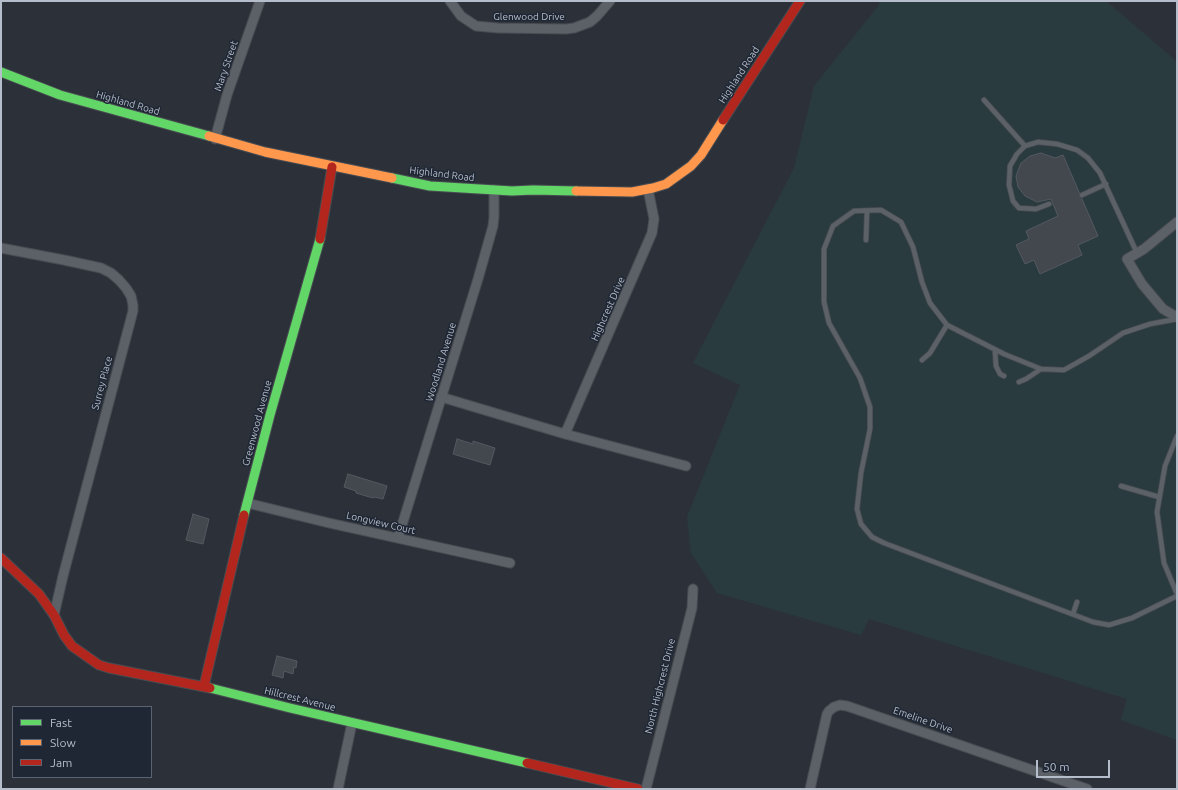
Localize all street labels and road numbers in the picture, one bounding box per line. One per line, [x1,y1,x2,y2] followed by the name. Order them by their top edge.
[493,11,565,23] street label: Glenwood Drive
[212,39,240,93] street label: Mary Street
[716,44,762,106] street label: Highland Road
[95,88,161,118] street label: Highland Road
[409,164,475,184] street label: Highland Road
[588,275,628,343] street label: Highcrest Drive
[423,321,459,403] street label: Woodland Avenue
[89,355,115,411] street label: Surrey Place
[240,379,274,467] street label: Greenwood Avenue
[345,509,417,537] street label: Longview Court
[642,637,678,735] street label: North Highcrest Drive
[263,684,337,714] street label: Hillcrest Avenue
[892,704,954,736] street label: Emeline Drive

